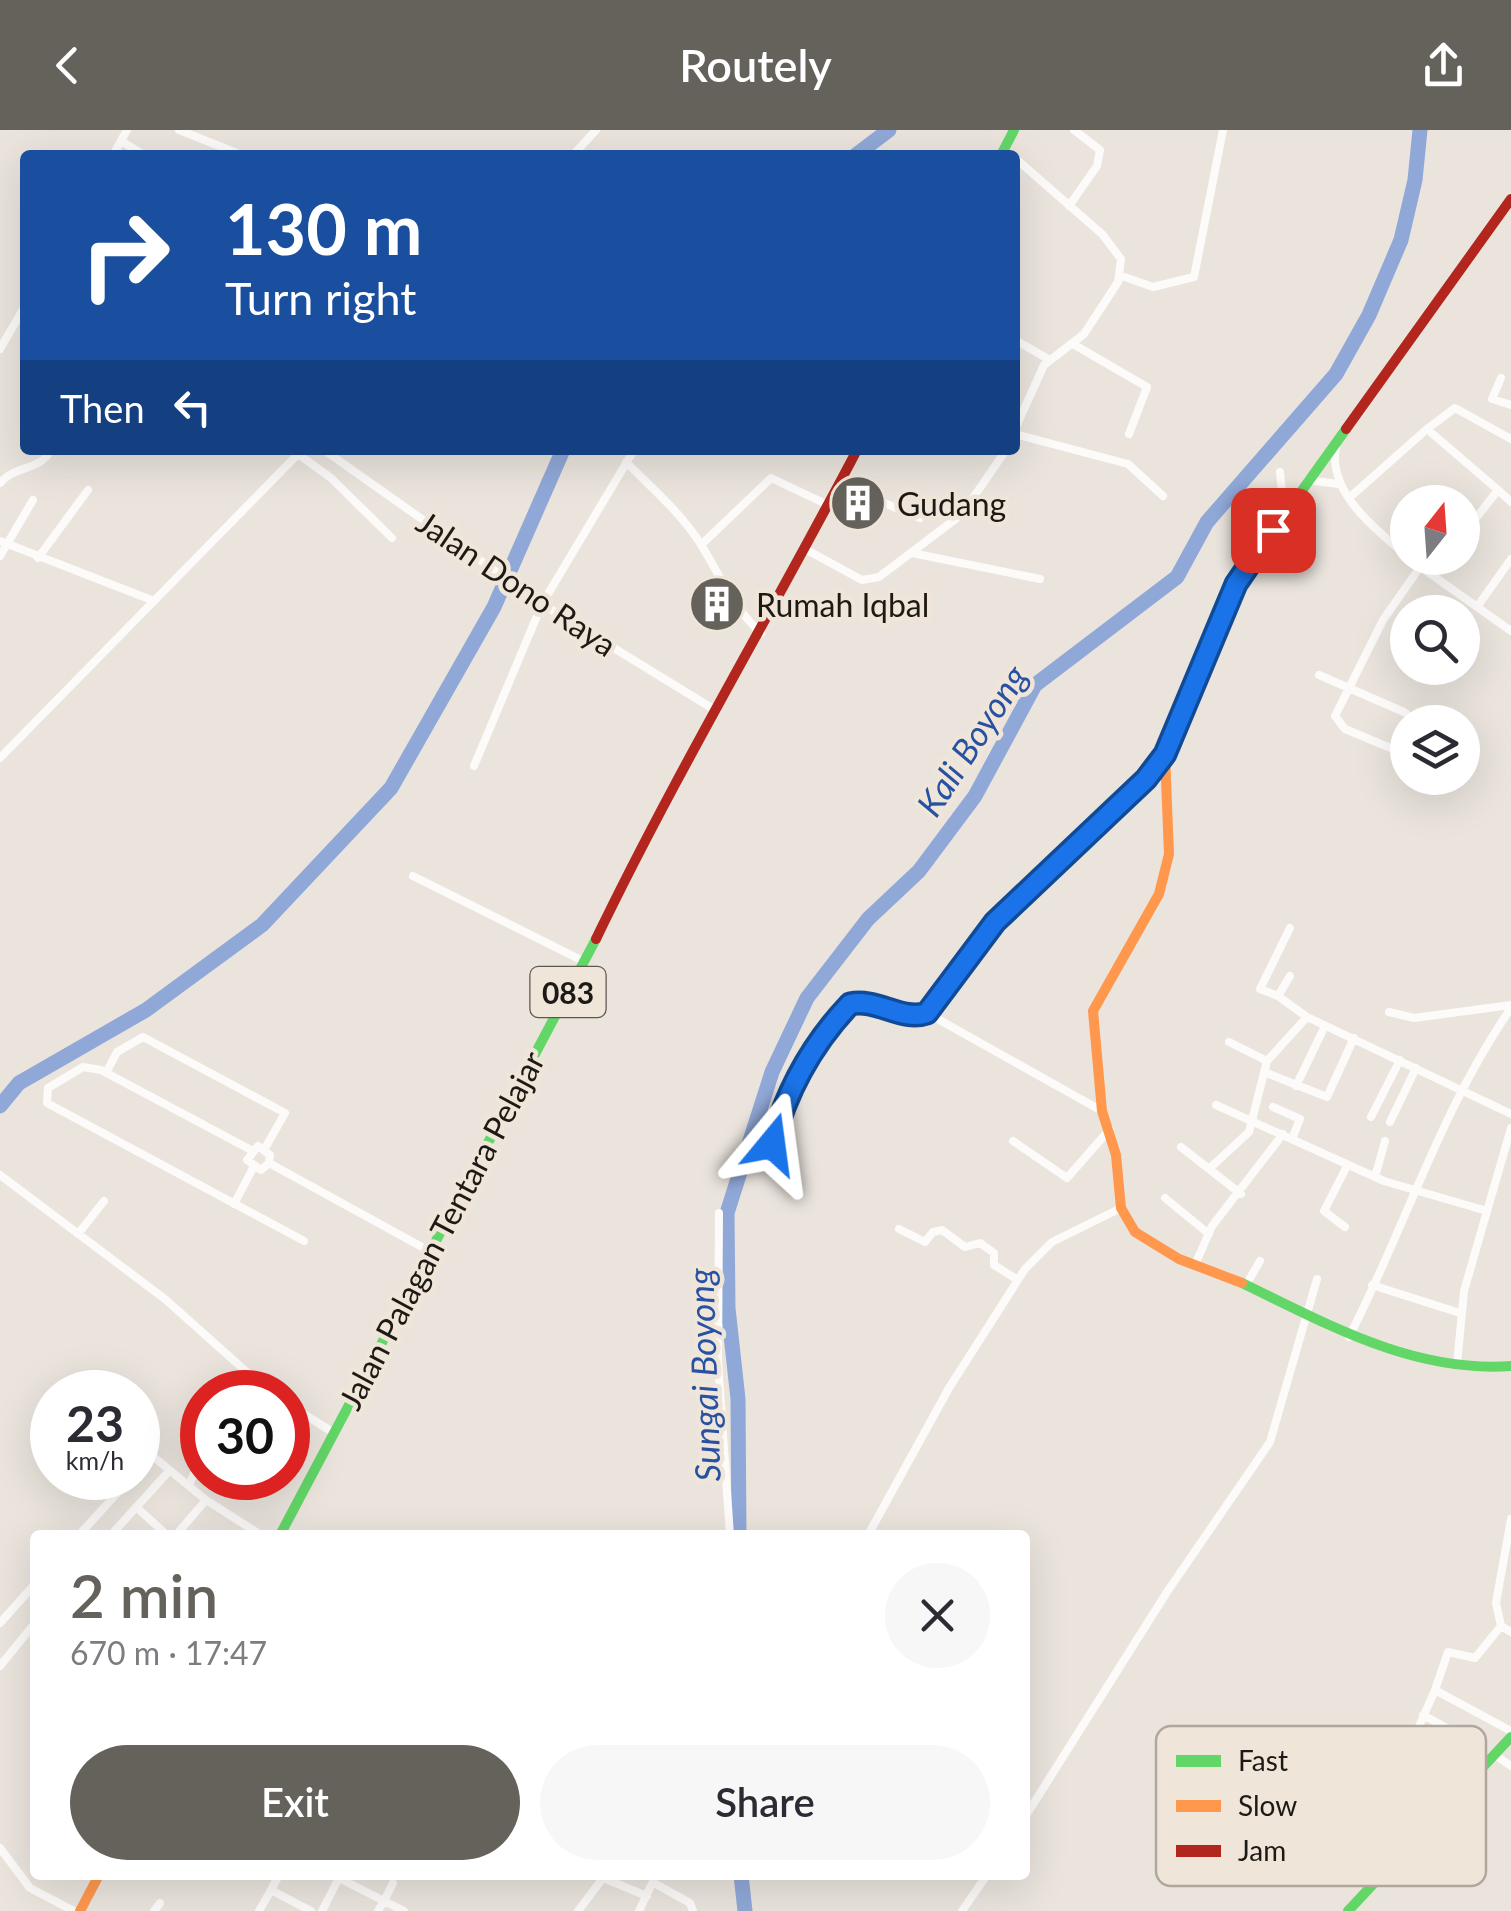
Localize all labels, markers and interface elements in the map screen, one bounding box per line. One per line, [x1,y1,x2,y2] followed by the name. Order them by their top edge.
[40,38,95,93] icon: back
[679,38,832,92] text: Routely
[1416,38,1471,93] icon: share
[225,186,422,270] text: 130 m
[60,190,190,320] icon: right
[225,271,416,325] text: Turn right
[165,380,220,435] icon: left
[60,385,145,431] text: Then
[828,473,888,533] building icon: Gudang
[897,484,1006,523] place label: Gudang
[1390,485,1480,575] north arrow
[1390,485,1480,795] map controls
[1231,488,1316,573] pin
[410,502,624,664] street label: Jalan Dono Raya
[1246,503,1301,558] icon: arrive
[687,574,747,634] building icon: Rumah Iqbal
[756,585,929,624] place label: Rumah Iqbal
[1390,595,1480,685] button: search
[907,656,1036,823] water label: Kali Boyong
[1390,705,1480,795] button: layers
[530,967,606,1017] road number: 083
[330,1044,552,1416] street label: Jalan Palagan Tentara Pelajar
[720,1092,824,1196] position arrow
[678,1267,728,1482] water label: Sungai Boyong
[180,1370,310,1500] speed limit sign: 30
[66,1393,124,1453] text: 23
[66,1445,124,1475] text: km/h
[70,1559,218,1631] text: 2 min
[885,1563,990,1668] button: close
[70,1633,267,1672] text: 670 m · 17:47
[1156,1726,1486,1886] legend
[1238,1743,1288,1777] text: Fast
[70,1745,520,1860] button: Exit
[540,1745,990,1860] button: Share
[1238,1788,1297,1822] text: Slow
[1238,1833,1286,1867] text: Jam

